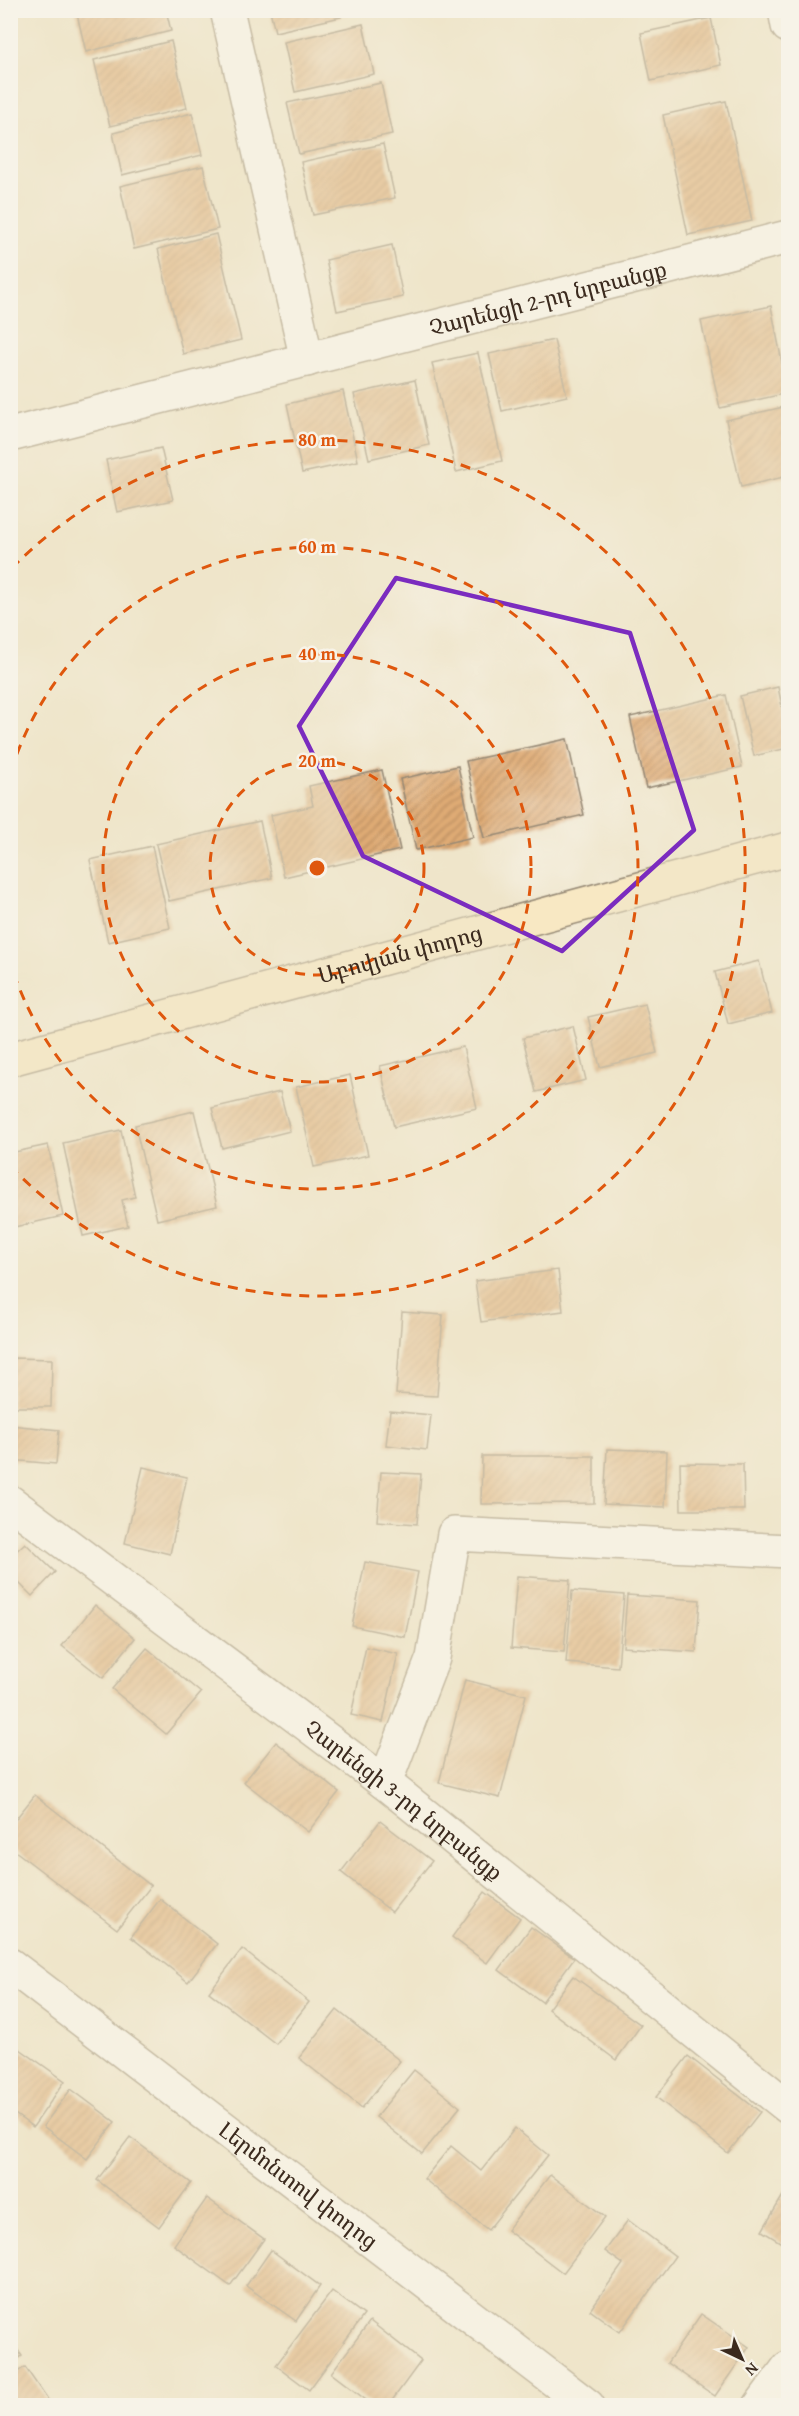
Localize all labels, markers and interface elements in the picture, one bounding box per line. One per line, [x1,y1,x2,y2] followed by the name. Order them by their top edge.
[426,253,670,344] street label: Չարենցի 2-րդ նրբանցք
[298,426,337,453] text: 80 m
[298,533,337,560] text: 60 m
[298,640,337,667] text: 40 m
[298,747,337,774] text: 20 m
[307,858,327,878] centre of rings
[314,916,486,991] street label: Աբովյան փողոց
[298,1712,510,1888] street label: Չարենցի 3-րդ նրբանցք
[212,2114,385,2256] street label: Լերմոնտով փողոց
[712,2329,772,2389] north arrow
[740,2357,765,2382] text: N

